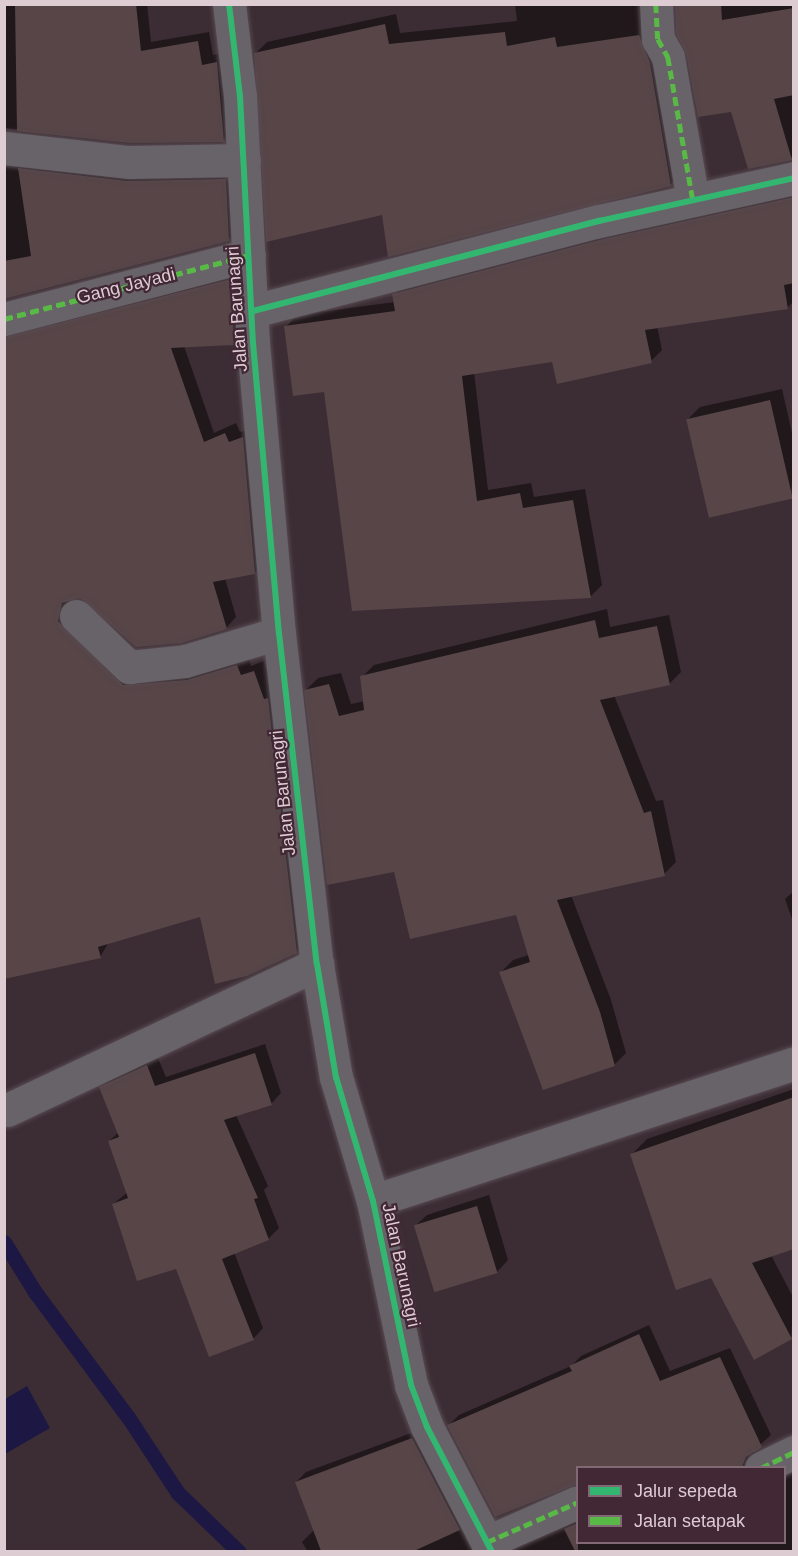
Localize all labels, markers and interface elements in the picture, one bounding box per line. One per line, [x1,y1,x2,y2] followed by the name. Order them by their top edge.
[222,245,252,373] street label: Jalan Barunagri
[74,263,178,309] street label: Gang Jayadi
[266,729,300,857] street label: Jalan Barunagri
[377,1201,425,1329] street label: Jalan Barunagri
[576,1466,786,1544] legend
[634,1481,737,1501] text: Jalur sepeda
[634,1511,745,1531] text: Jalan setapak

